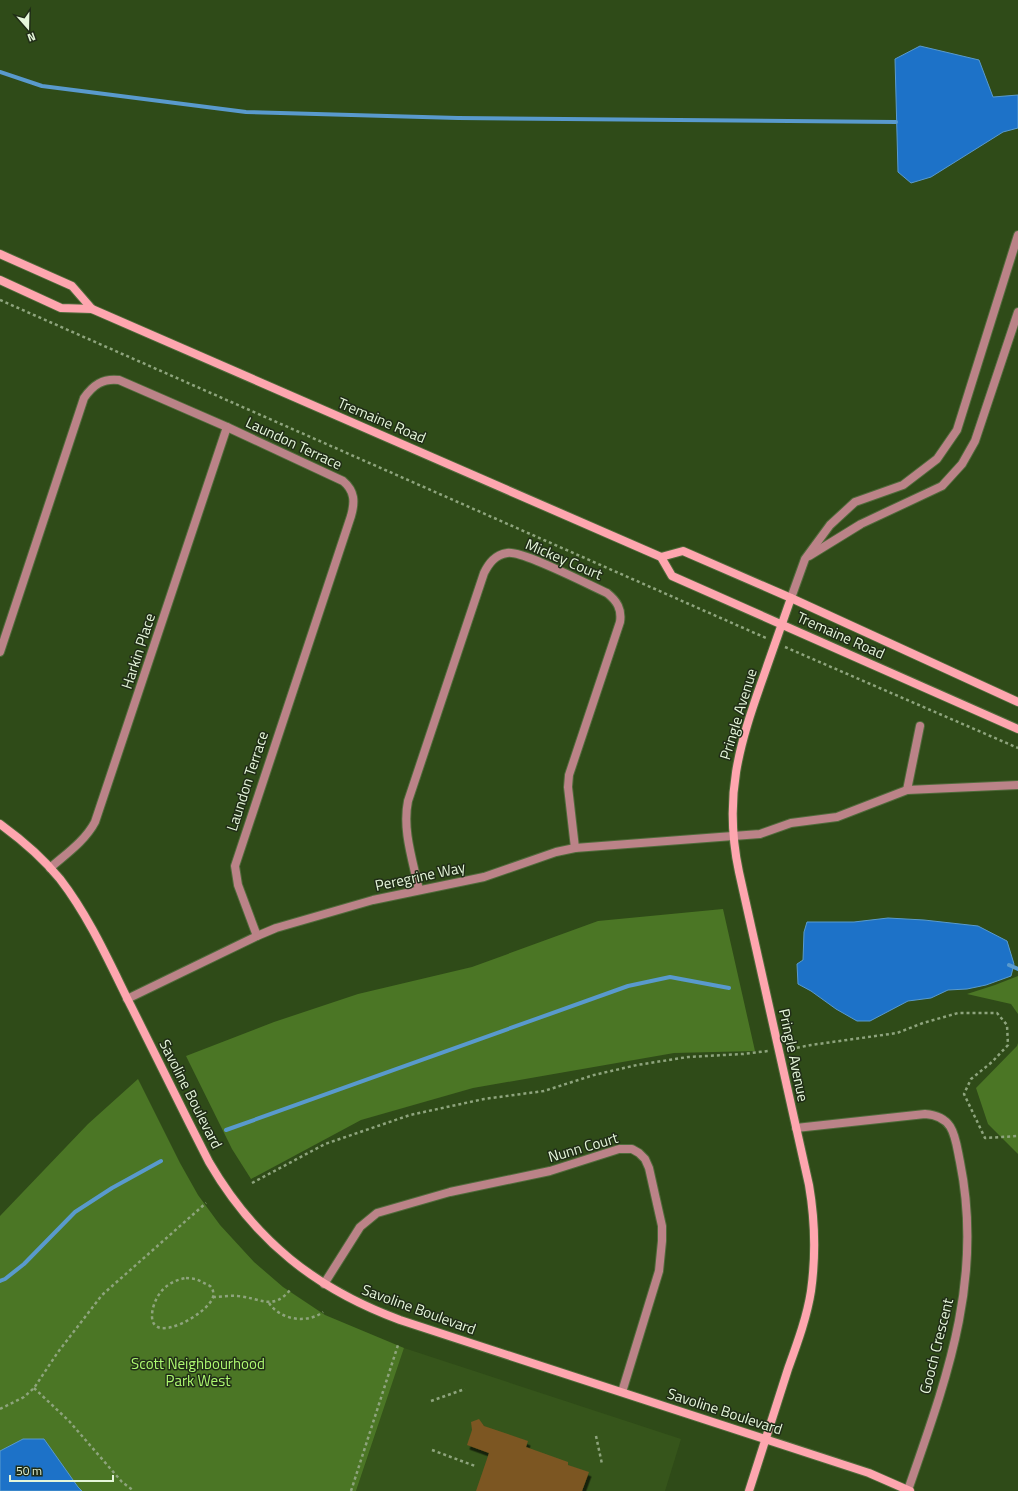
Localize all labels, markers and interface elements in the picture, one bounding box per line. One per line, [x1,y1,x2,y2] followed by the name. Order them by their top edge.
[8,8,48,48] north arrow
[25,29,38,46] text: N
[334,391,430,449] street label: Tremaine Road
[242,411,346,475] street label: Laundon Terrace
[522,532,607,586] street label: Mickey Court
[793,605,889,665] street label: Tremaine Road
[115,610,161,692] street label: Harkin Place
[713,665,763,763] street label: Pringle Avenue
[220,728,274,834] street label: Laundon Terrace
[373,855,467,897] street label: Peregrine Way
[773,1006,815,1104] street label: Pringle Avenue
[154,1035,228,1153] street label: Savoline Boulevard
[545,1126,621,1168] street label: Nunn Court
[359,1278,479,1340] street label: Savoline Boulevard
[913,1295,959,1396] street label: Gooch Crescent
[131,1352,265,1392] park label: Scott Neighbourhood Park West
[664,1382,786,1440] street label: Savoline Boulevard
[10,1457,113,1483] scale bar
[16,1461,42,1480] text: 50 m

